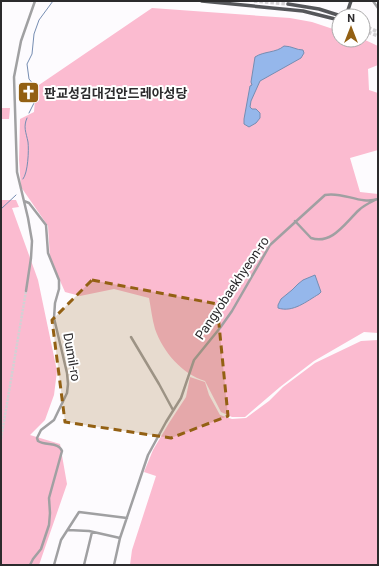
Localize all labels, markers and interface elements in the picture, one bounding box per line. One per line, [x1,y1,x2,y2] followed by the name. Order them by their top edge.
[331,8,371,48] north arrow
[347,12,355,25] text: N
[15,80,41,106] church icon: 판교성김대건안드레아성당
[44,86,188,101] place label: 판교성김대건안드레아성당
[192,234,272,342] street label: Pangyobaekhyeon-ro
[60,332,84,382] street label: Dumil-ro

